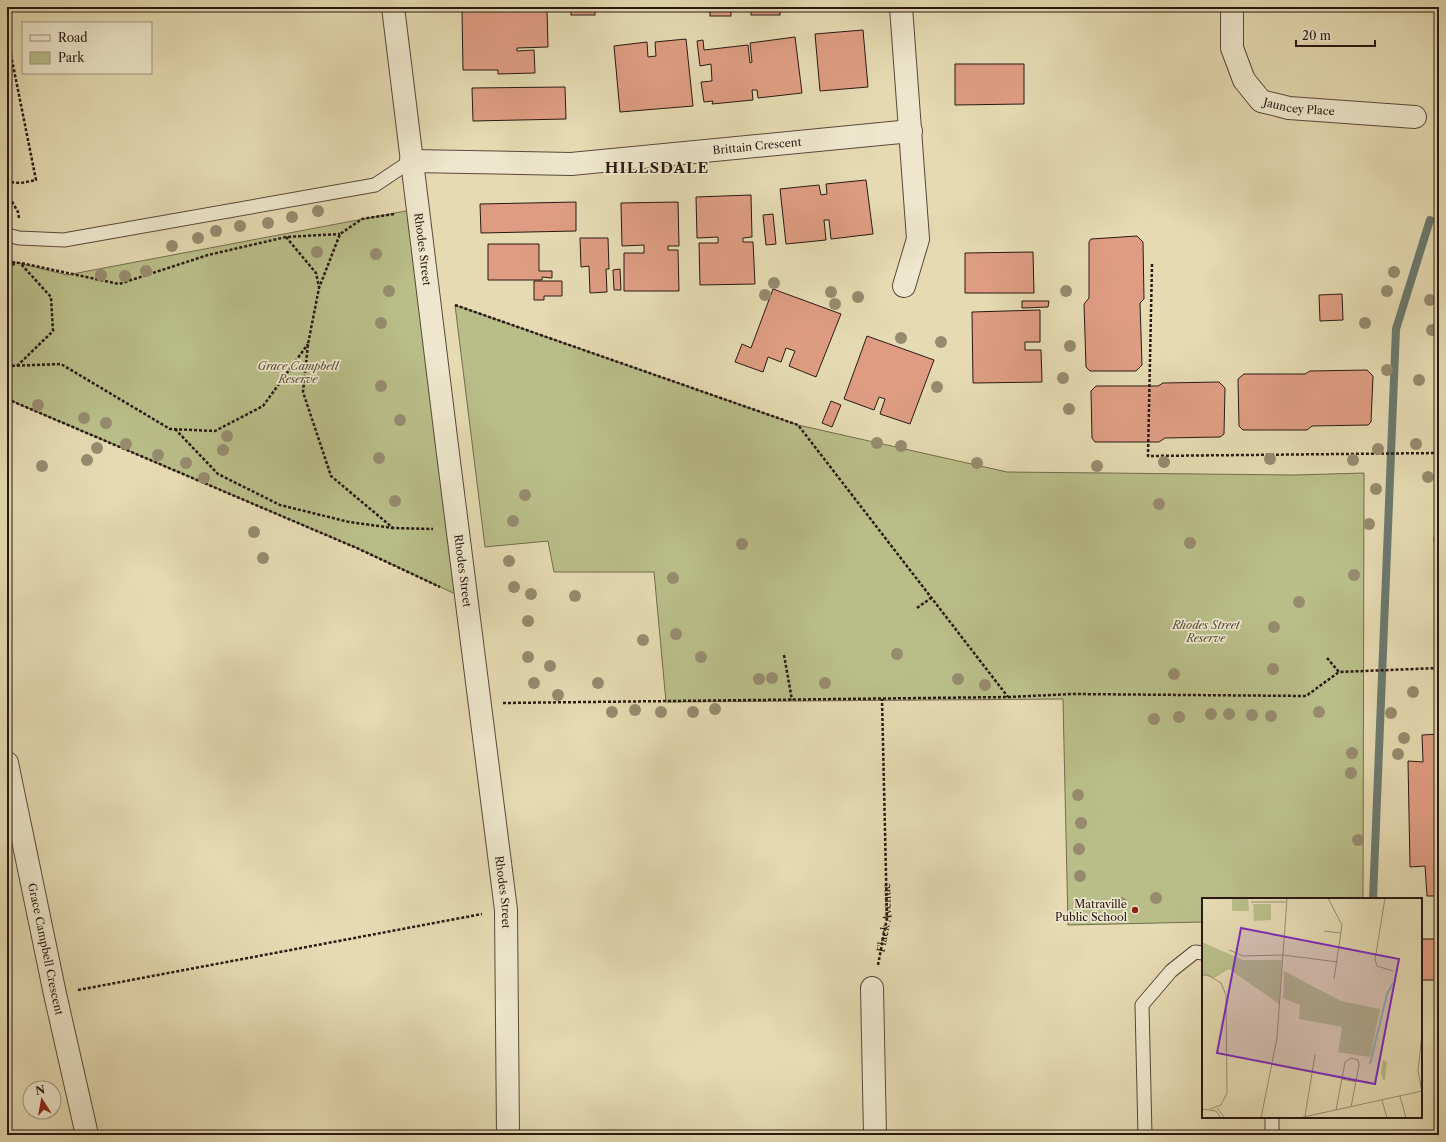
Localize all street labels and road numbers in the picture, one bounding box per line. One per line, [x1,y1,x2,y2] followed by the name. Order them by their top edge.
[1260,94,1335,118] street label: Jauncey Place
[712,135,802,157] street label: Brittain Crescent
[411,212,434,287] street label: Rhodes Street
[451,533,474,608] street label: Rhodes Street
[492,855,513,929] street label: Rhodes Street
[25,882,67,1016] street label: Grace Campbell Crescent
[874,883,895,953] street label: Flack Avenue

